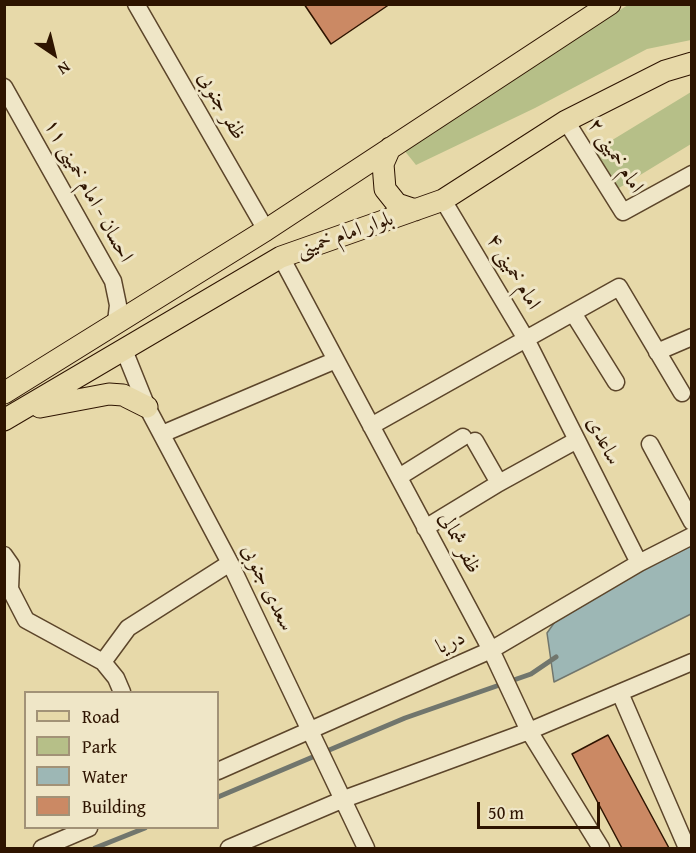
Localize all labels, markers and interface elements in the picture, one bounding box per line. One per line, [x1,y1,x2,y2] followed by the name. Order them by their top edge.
[24,24,84,84] north arrow
[53,56,76,82] text: N
[191,67,251,145] street label: ظفر جنوبی
[581,114,649,198] street label: امام خمینی ۲
[38,115,138,267] street label: احسان - امام خمینی ۱۱
[293,207,397,263] street label: بلوار امام خمینی
[480,229,546,315] street label: امام خمینی ۴
[580,413,626,469] street label: ساعدی
[432,508,486,578] street label: ظفر شمالی
[235,540,299,636] street label: سعدی جنوبی
[433,626,469,660] street label: دریا
[24,691,219,829] legend
[82,703,120,730] text: Road
[82,733,117,760] text: Park
[82,763,127,790] text: Water
[480,790,603,828] scale bar
[82,793,146,820] text: Building
[488,799,524,826] text: 50 m

